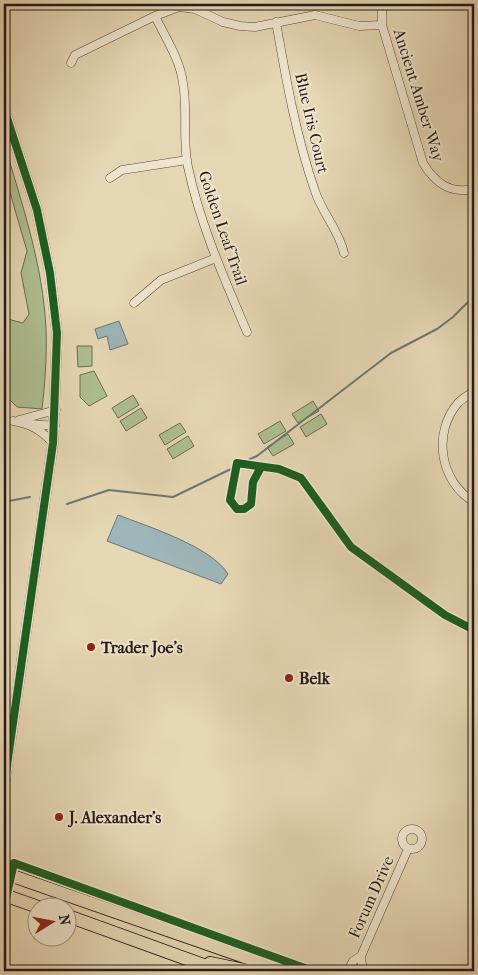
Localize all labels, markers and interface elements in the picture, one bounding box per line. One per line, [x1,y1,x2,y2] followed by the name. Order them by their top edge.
[389,25,448,164] street label: Ancient Amber Way
[291,71,333,175] street label: Blue Iris Court
[195,168,252,288] street label: Golden Leaf Trail
[100,638,183,658] place label: Trader Joe's
[85,641,97,653] marker: Trader Joe's
[299,669,331,688] place label: Belk
[283,672,295,684] marker: Belk
[67,808,161,828] place label: J. Alexander's
[53,811,65,823] marker: J. Alexander's
[344,853,398,941] street label: Forum Drive
[28,898,78,948] north arrow
[55,913,74,927] text: N

